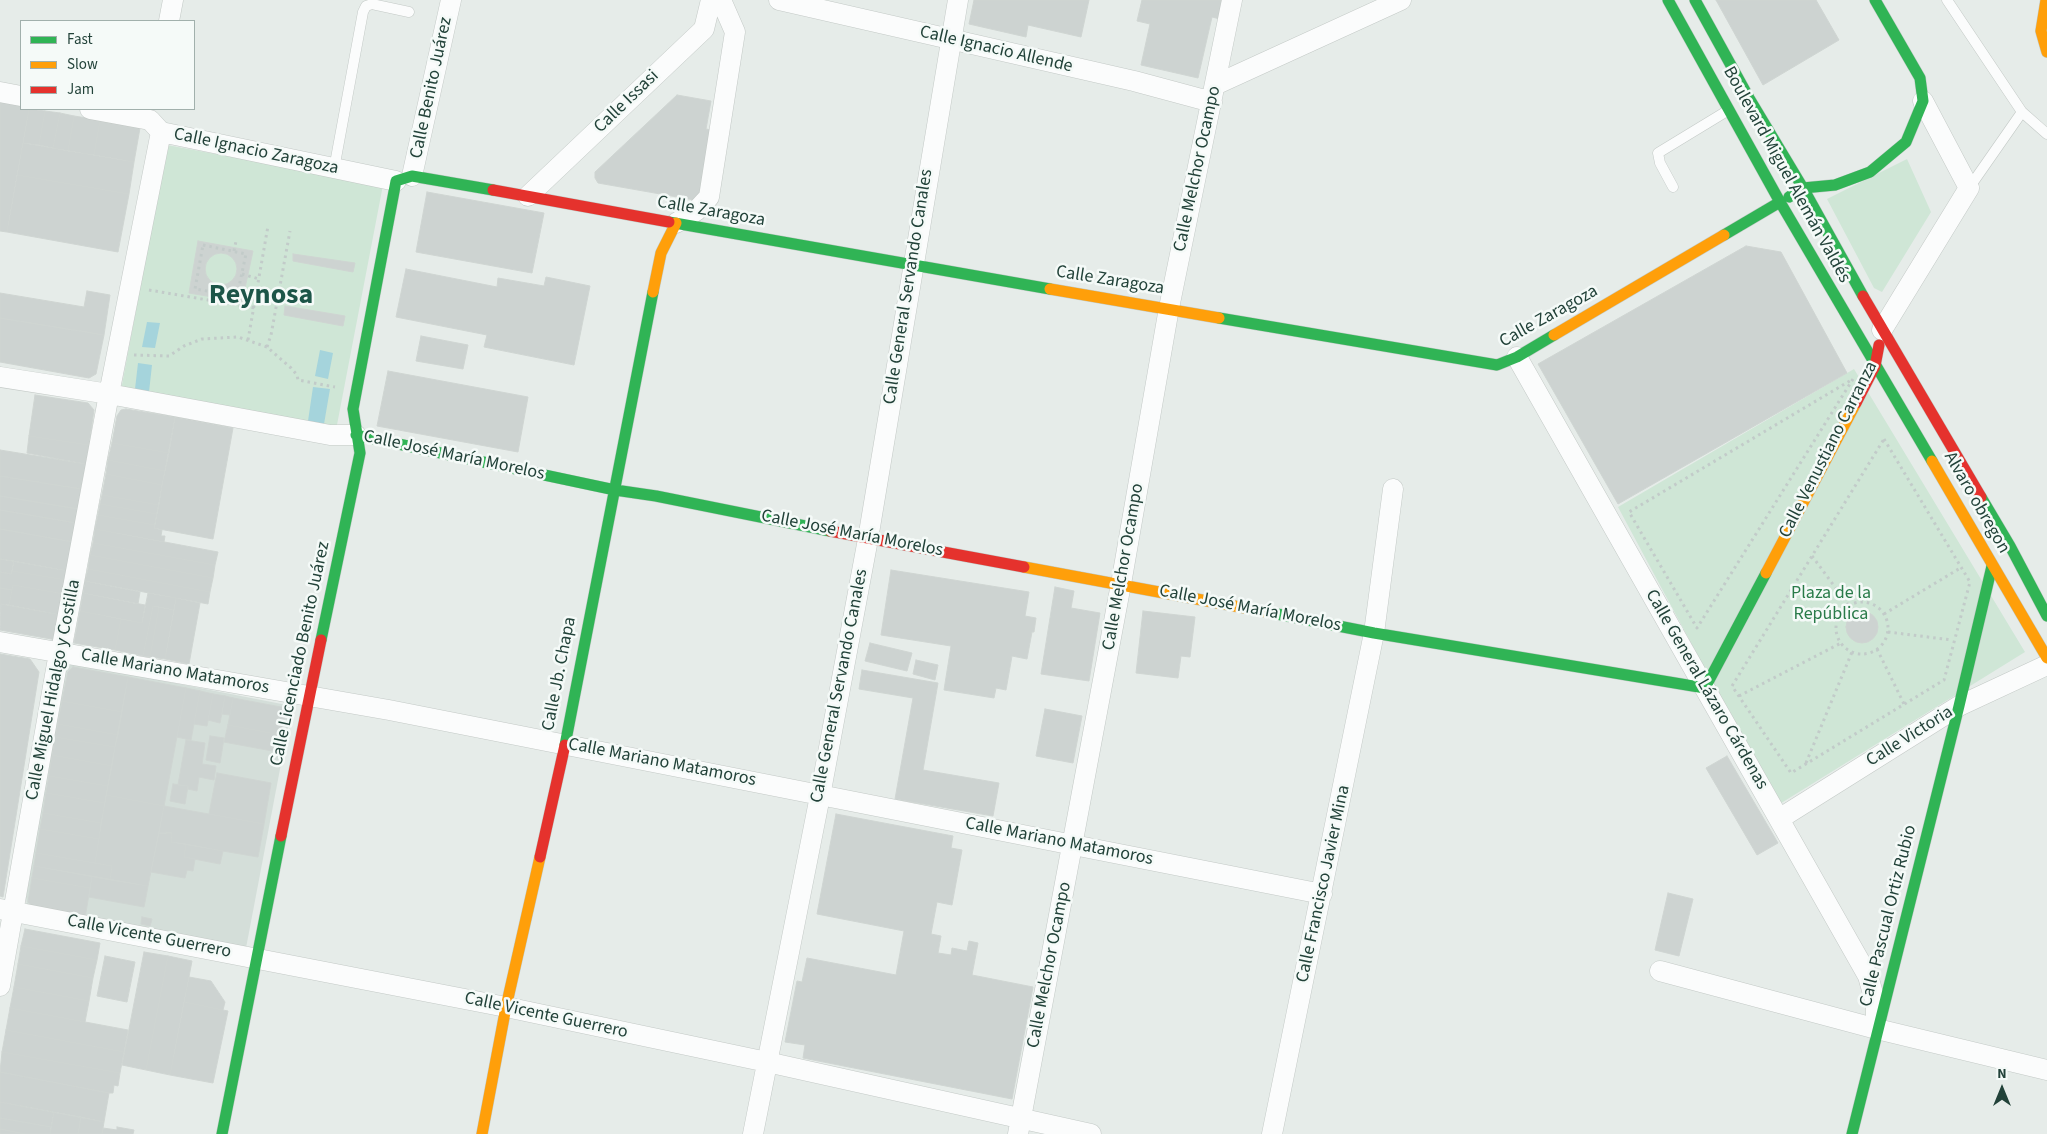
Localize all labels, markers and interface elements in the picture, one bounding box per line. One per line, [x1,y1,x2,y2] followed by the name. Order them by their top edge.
[406,15,458,161] street label: Calle Benito Juárez
[20,20,195,110] legend
[917,22,1075,78] street label: Calle Ignacio Allende
[67,29,93,50] text: Fast
[67,54,98,75] text: Slow
[1717,63,1855,287] street label: Boulevard Miguel Alemán Valdés
[590,66,664,138] street label: Calle Issasi
[67,79,94,100] text: Jam
[1170,84,1226,254] street label: Calle Melchor Ocampo
[172,124,340,180] street label: Calle Ignacio Zaragoza
[880,168,938,406] street label: Calle General Servando Canales
[655,192,767,232] street label: Calle Zaragoza
[1054,262,1166,300] street label: Calle Zaragoza
[209,280,313,314] district label: Reynosa
[1496,281,1602,353] street label: Calle Zaragoza
[1775,358,1883,542] street label: Calle Venustiano Carranza
[361,426,547,486] street label: Calle José María Morelos
[1938,448,2014,558] street label: Alvaro obregon
[1099,482,1149,652] street label: Calle Melchor Ocampo
[759,506,945,562] street label: Calle José María Morelos
[267,540,335,768] street label: Calle Licenciado Benito Juárez
[807,567,873,805] street label: Calle General Servando Canales
[22,578,86,802] street label: Calle Miguel Hidalgo y Costilla
[1157,581,1343,637] street label: Calle José María Morelos
[1791,583,1871,626] park label: Plaza de la República
[1640,586,1772,794] street label: Calle General Lázaro Cárdenas
[538,615,582,733] street label: Calle Jb. Chapa
[79,645,271,699] street label: Calle Mariano Matamoros
[1863,702,1957,772] street label: Calle Victoria
[566,734,758,792] street label: Calle Mariano Matamoros
[1292,783,1356,985] street label: Calle Francisco Javier Mina
[963,813,1155,871] street label: Calle Mariano Matamoros
[1856,823,1922,1009] street label: Calle Pascual Ortiz Rubio
[1023,880,1077,1050] street label: Calle Melchor Ocampo
[65,911,233,963] street label: Calle Vicente Guerrero
[462,988,630,1044] street label: Calle Vicente Guerrero
[1977,1064,2027,1114] north arrow
[1997,1064,2007,1084] text: N

